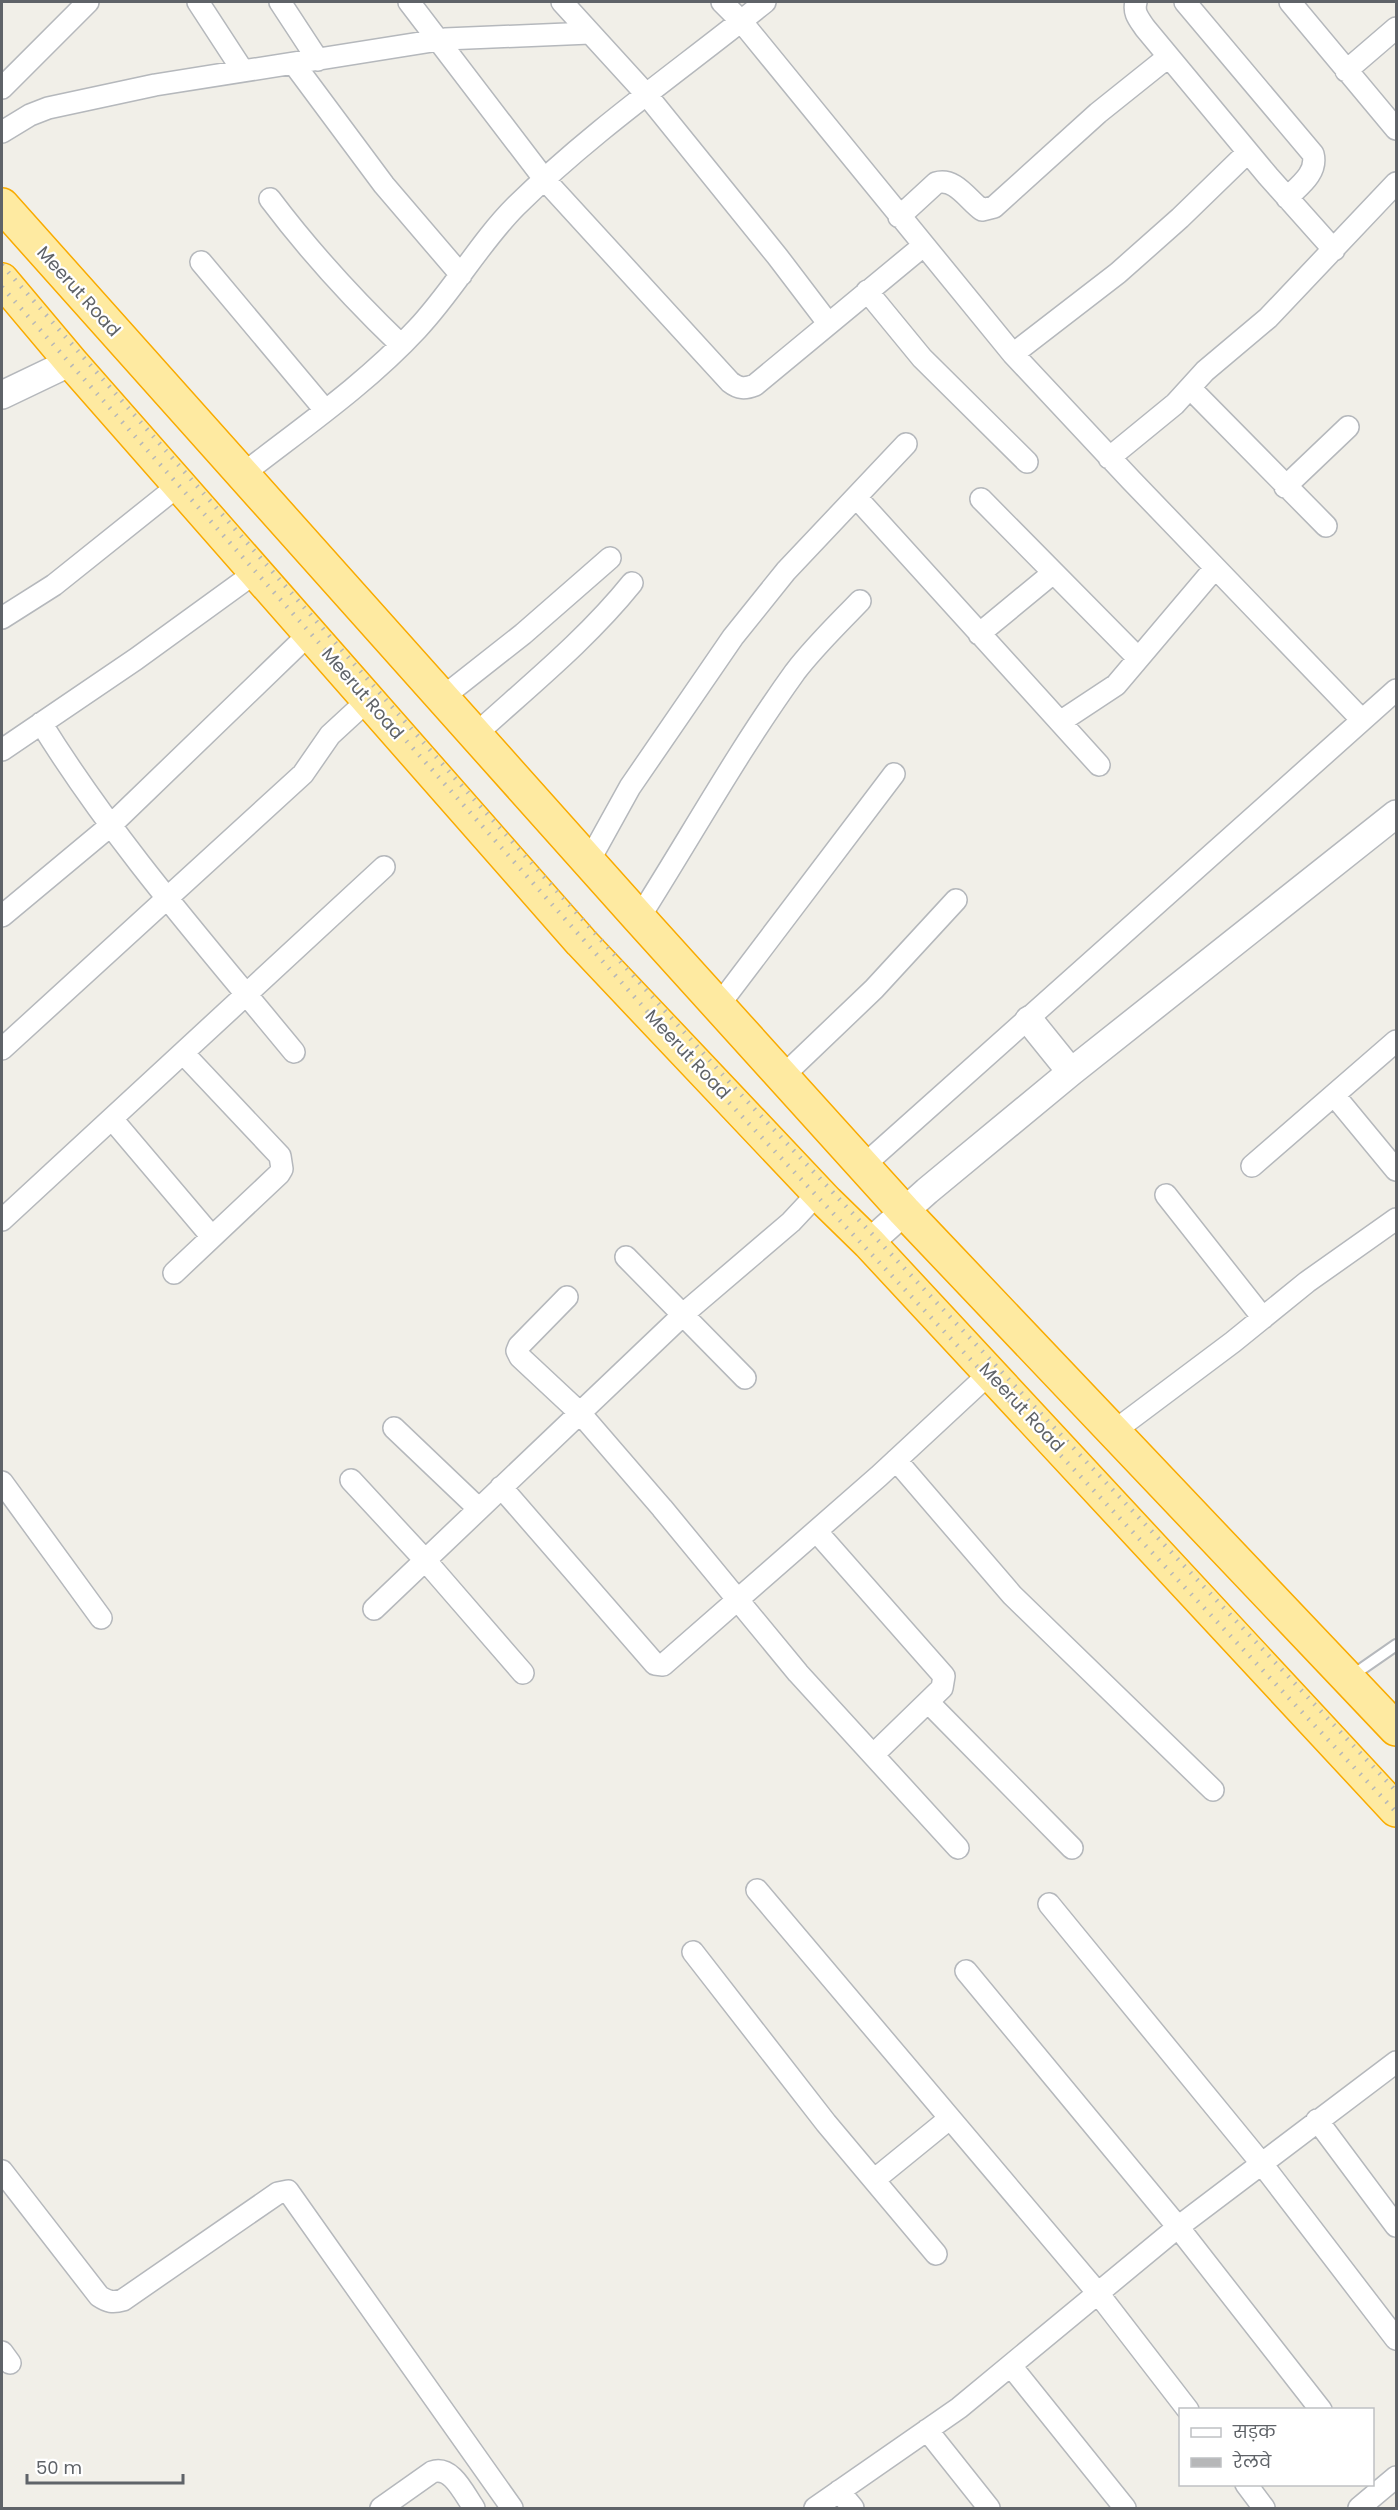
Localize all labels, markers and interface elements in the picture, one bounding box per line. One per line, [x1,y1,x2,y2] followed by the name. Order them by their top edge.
[31,240,127,342] street label: Meerut Road
[316,642,410,744] street label: Meerut Road
[640,1004,736,1104] street label: Meerut Road
[974,1357,1070,1457] street label: Meerut Road
[1179,2408,1374,2486] legend
[1232,2419,1277,2444] text: सड़क
[27,2447,183,2485] scale bar
[1232,2449,1272,2474] text: रेलवे
[36,2455,82,2480] text: 50 m

